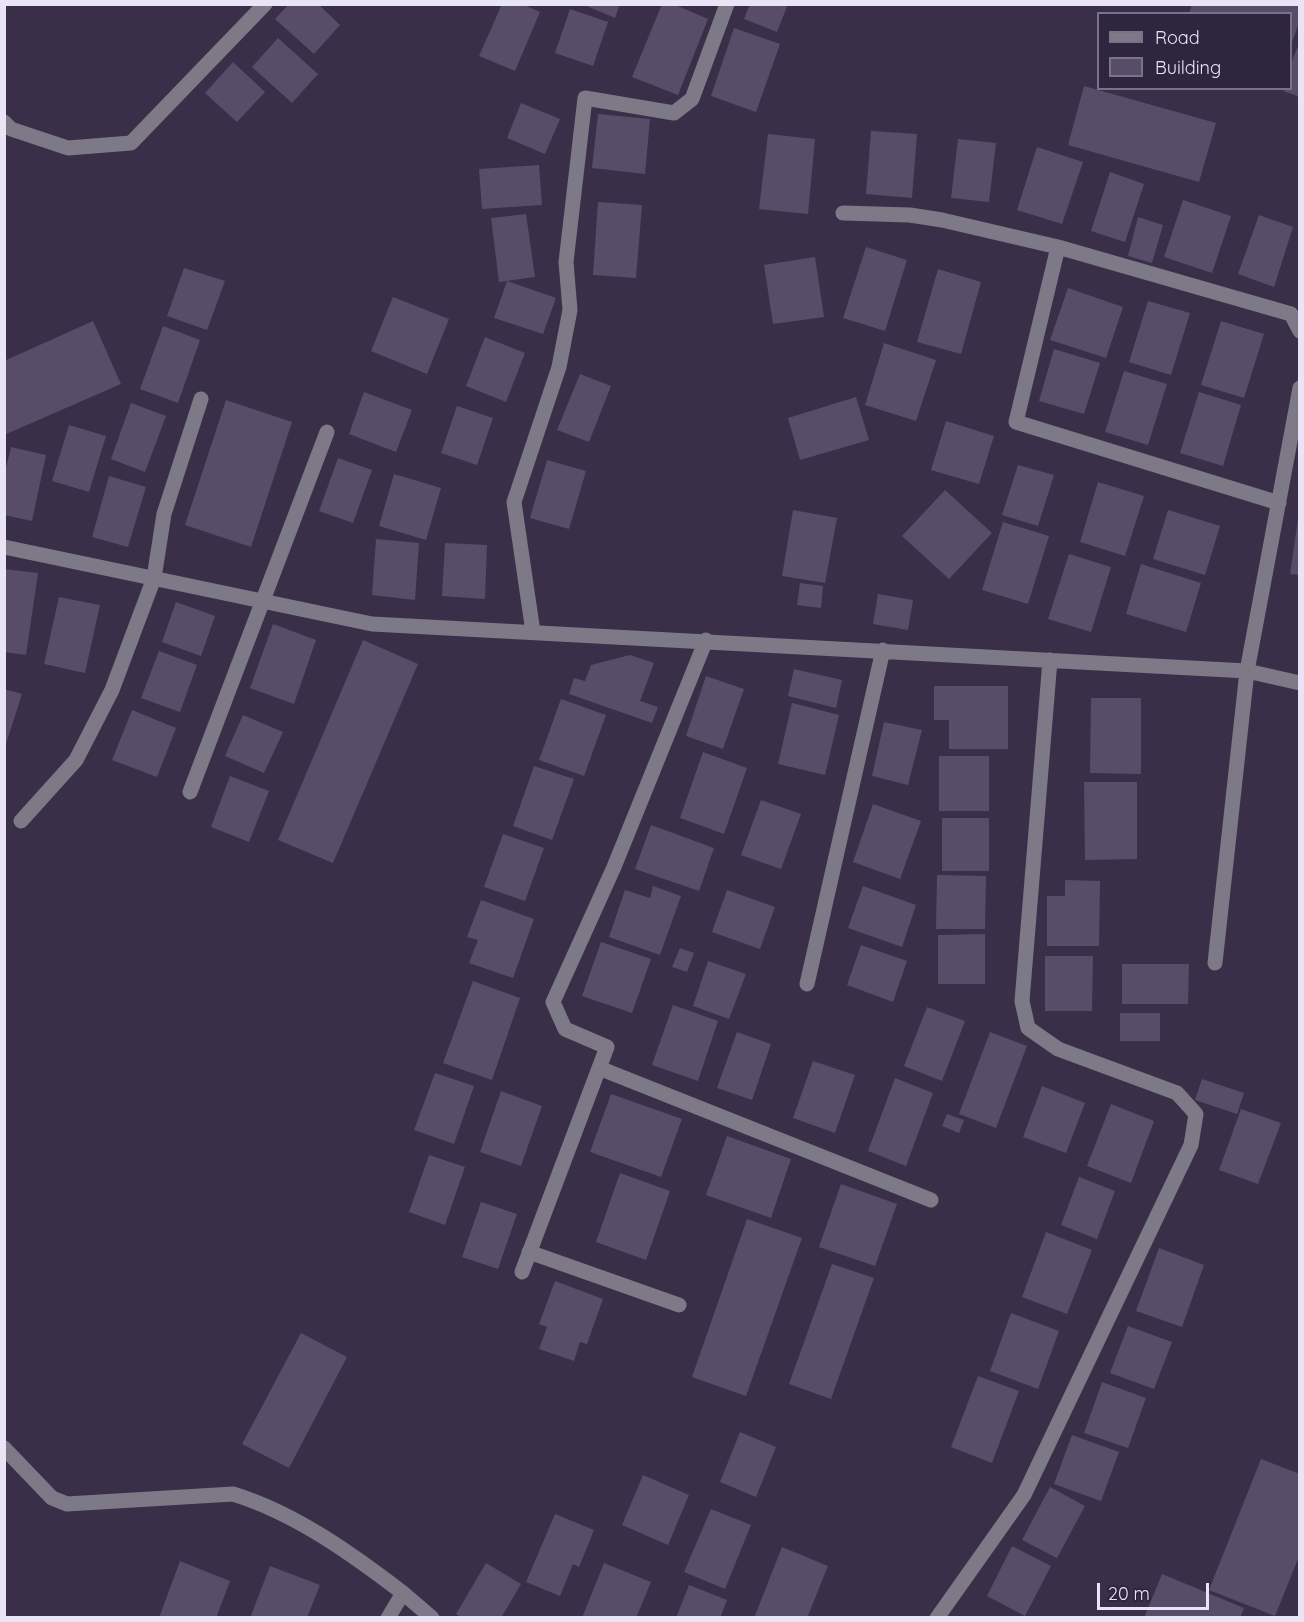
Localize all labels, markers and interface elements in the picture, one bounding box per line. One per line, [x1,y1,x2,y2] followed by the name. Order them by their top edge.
[1097,12,1292,90] legend
[1155,26,1200,49] text: Road
[1155,56,1221,79] text: Building
[1100,1571,1212,1609] scale bar
[1108,1582,1150,1605] text: 20 m

